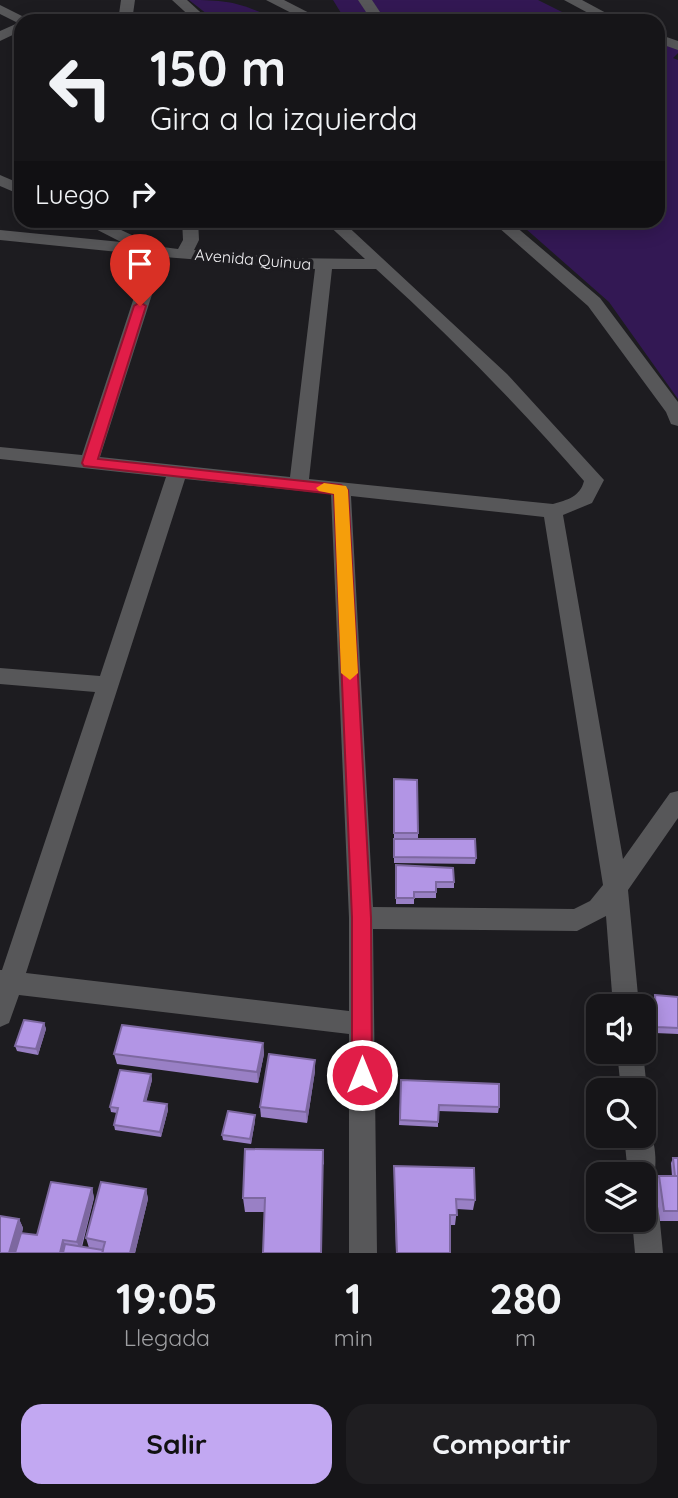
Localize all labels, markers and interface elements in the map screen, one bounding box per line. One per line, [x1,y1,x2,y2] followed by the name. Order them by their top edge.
[150,37,286,98] text: 150 m
[35,42,126,133] icon: left
[150,98,418,138] text: Gira a la izquierda
[124,175,162,213] icon: right
[35,178,110,211] text: Luego
[110,234,170,306] pin
[194,244,312,274] street label: Avenida Quinua
[121,245,159,283] icon: arrive
[586,994,656,1232] map controls
[586,994,656,1064] button: sound
[325,1038,399,1112] position arrow
[586,1078,656,1148] button: search
[586,1162,656,1232] button: layers
[116,1272,218,1325] text: 19:05
[345,1272,362,1325] text: 1
[489,1272,562,1325] text: 280
[124,1323,210,1352] text: Llegada
[334,1323,373,1352] text: min
[515,1323,536,1352] text: m
[21,1404,332,1484] button: Salir
[346,1404,657,1484] button: Compartir

